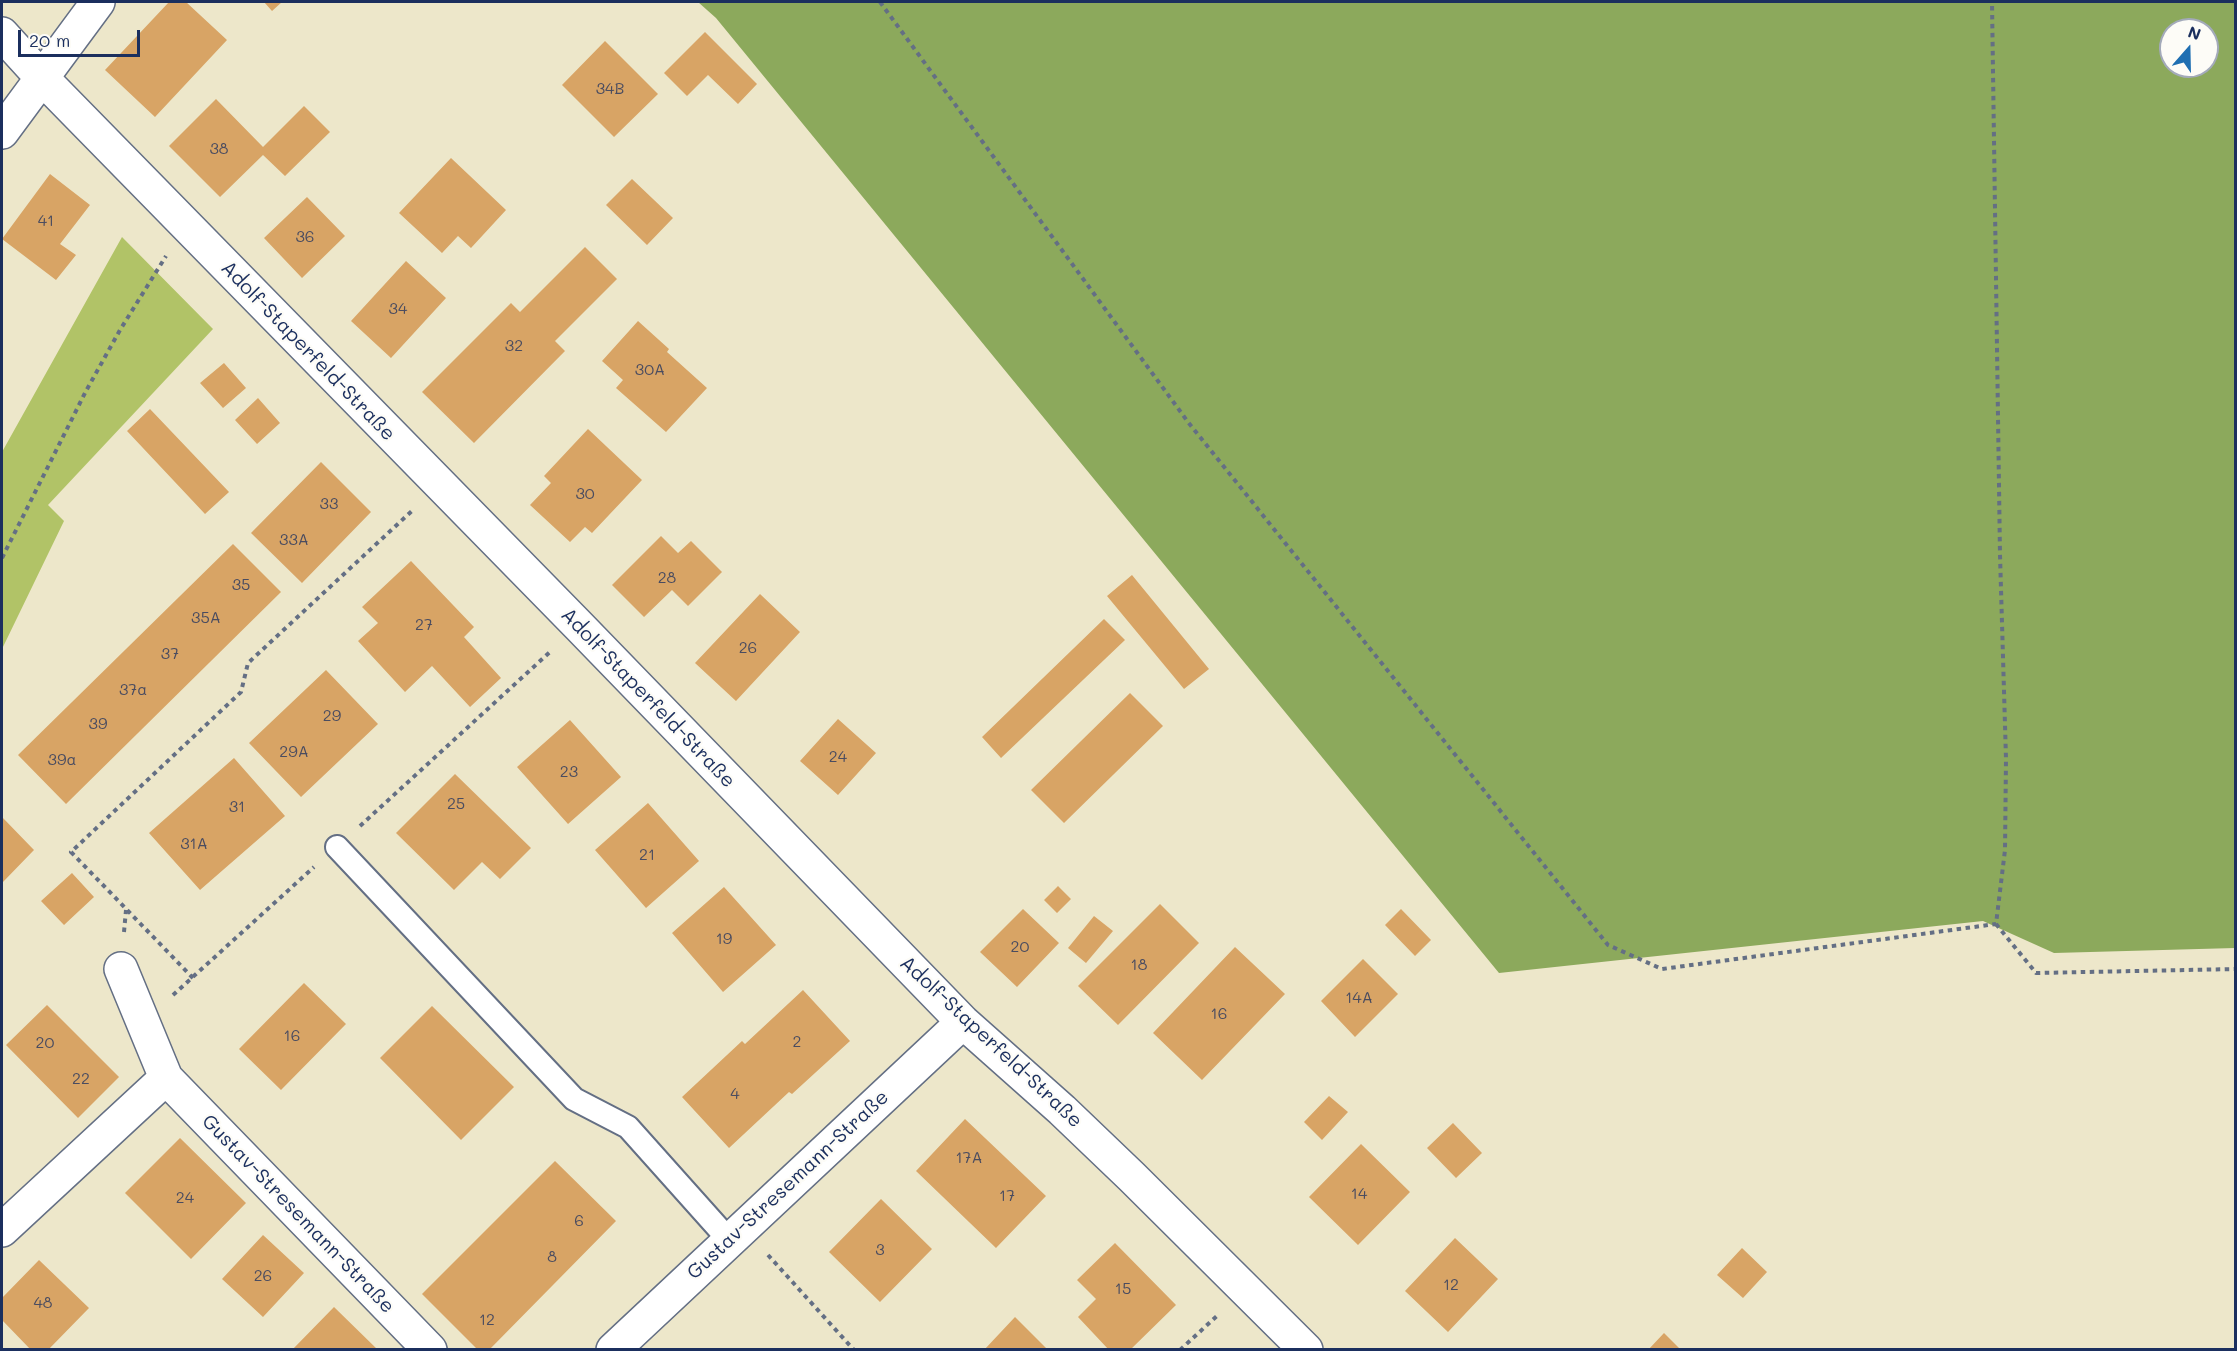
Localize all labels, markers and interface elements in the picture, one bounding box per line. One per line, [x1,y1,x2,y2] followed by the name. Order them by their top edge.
[21,18,142,56] scale bar
[2159,18,2219,78] north arrow
[2185,21,2204,44] text: N
[29,28,70,52] text: 20 m
[596,79,624,99] house number: 34B
[209,139,229,159] house number: 38
[38,211,54,231] house number: 41
[295,227,315,247] house number: 36
[216,256,400,446] street label: Adolf-Staperfeld-Straße
[389,299,407,319] house number: 34
[505,336,523,356] house number: 32
[635,360,665,380] house number: 30A
[575,484,595,504] house number: 30
[320,494,338,514] house number: 33
[279,530,309,550] house number: 33A
[658,568,676,588] house number: 28
[232,575,250,595] house number: 35
[556,603,740,793] street label: Adolf-Staperfeld-Straße
[191,608,221,628] house number: 35A
[415,615,433,635] house number: 27
[739,638,757,658] house number: 26
[161,644,179,664] house number: 37
[119,680,147,700] house number: 37a
[323,706,341,726] house number: 29
[89,714,107,734] house number: 39
[279,742,309,762] house number: 29A
[829,747,847,767] house number: 24
[48,750,76,770] house number: 39a
[560,762,578,782] house number: 23
[447,794,465,814] house number: 25
[229,797,245,817] house number: 31
[180,834,208,854] house number: 31A
[639,845,655,865] house number: 21
[716,929,732,949] house number: 19
[1011,937,1029,957] house number: 20
[895,951,1087,1133] street label: Adolf-Staperfeld-Straße
[1131,955,1147,975] house number: 18
[1345,988,1373,1008] house number: 14A
[1211,1004,1227,1024] house number: 16
[284,1026,300,1046] house number: 16
[793,1032,801,1052] house number: 2
[36,1033,54,1053] house number: 20
[72,1069,90,1089] house number: 22
[730,1084,740,1104] house number: 4
[682,1085,894,1285] street label: Gustav-Stresemann-Straße
[197,1110,399,1318] street label: Gustav-Stresemann-Straße
[955,1148,983,1168] house number: 17A
[1351,1184,1367,1204] house number: 14
[999,1186,1015,1206] house number: 17
[176,1188,194,1208] house number: 24
[574,1211,584,1231] house number: 6
[875,1240,885,1260] house number: 3
[547,1247,557,1267] house number: 8
[254,1266,272,1286] house number: 26
[1443,1275,1459,1295] house number: 12
[1115,1279,1131,1299] house number: 15
[33,1293,53,1313] house number: 48
[479,1310,495,1330] house number: 12

